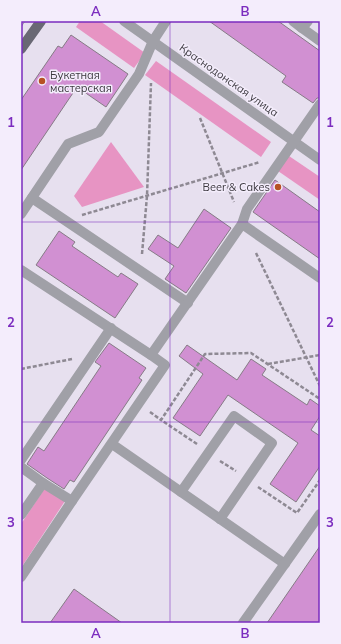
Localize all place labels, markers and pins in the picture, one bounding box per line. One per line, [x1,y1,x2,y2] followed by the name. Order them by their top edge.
[50,68,112,95] place label: Букетная мастерская
[37,76,47,86] marker: Букетная мастерская
[203,180,270,194] place label: Beer & Cakes
[273,182,283,192] marker: Beer & Cakes

